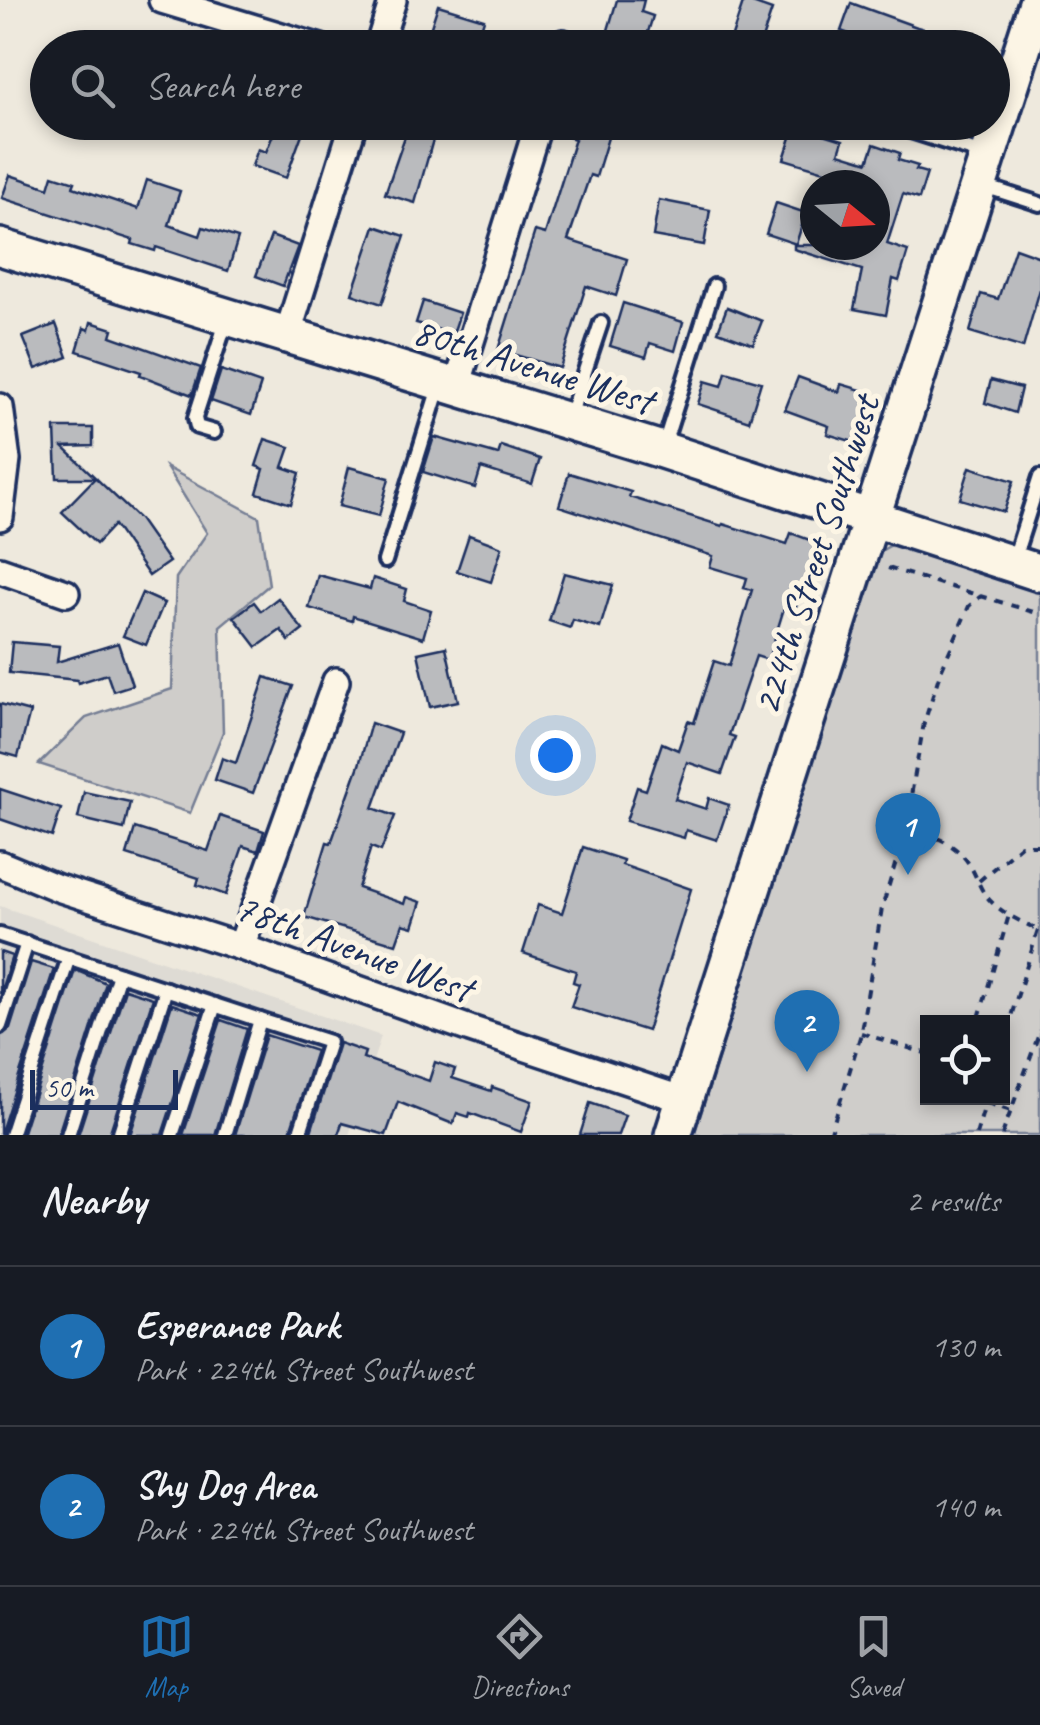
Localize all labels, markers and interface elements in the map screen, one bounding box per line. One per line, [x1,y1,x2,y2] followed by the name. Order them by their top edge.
[30,30,1010,140] search box
[65,58,120,113] icon: search
[145,62,300,109] text: Search here
[800,170,890,260] north arrow
[407,306,664,428] street label: 80th Avenue West
[741,386,892,721] street label: 224th Street Southwest
[530,730,581,781] your location
[876,792,940,875] pin: 1
[229,882,484,1016] street label: 78th Avenue West
[774,990,840,1072] pin: 2
[920,1015,1010,1105] map controls
[920,1015,1010,1105] button: locate
[30,1065,178,1110] scale bar
[45,1070,93,1105] text: 50 m
[40,1174,146,1227] text: Nearby
[906,1180,1000,1221] text: 2 results
[135,1302,339,1349] text: Esperance Park
[65,1326,80,1367] text: 1
[931,1326,1000,1367] text: 130 m
[135,1349,473,1390] text: Park · 224th Street Southwest
[135,1462,315,1509] text: Shy Dog Area
[65,1486,80,1527] text: 2
[931,1486,1000,1527] text: 140 m
[135,1509,473,1550] text: Park · 224th Street Southwest
[139,1609,194,1704] tab: Map
[471,1609,569,1704] tab: Directions
[846,1609,901,1704] tab: Saved

